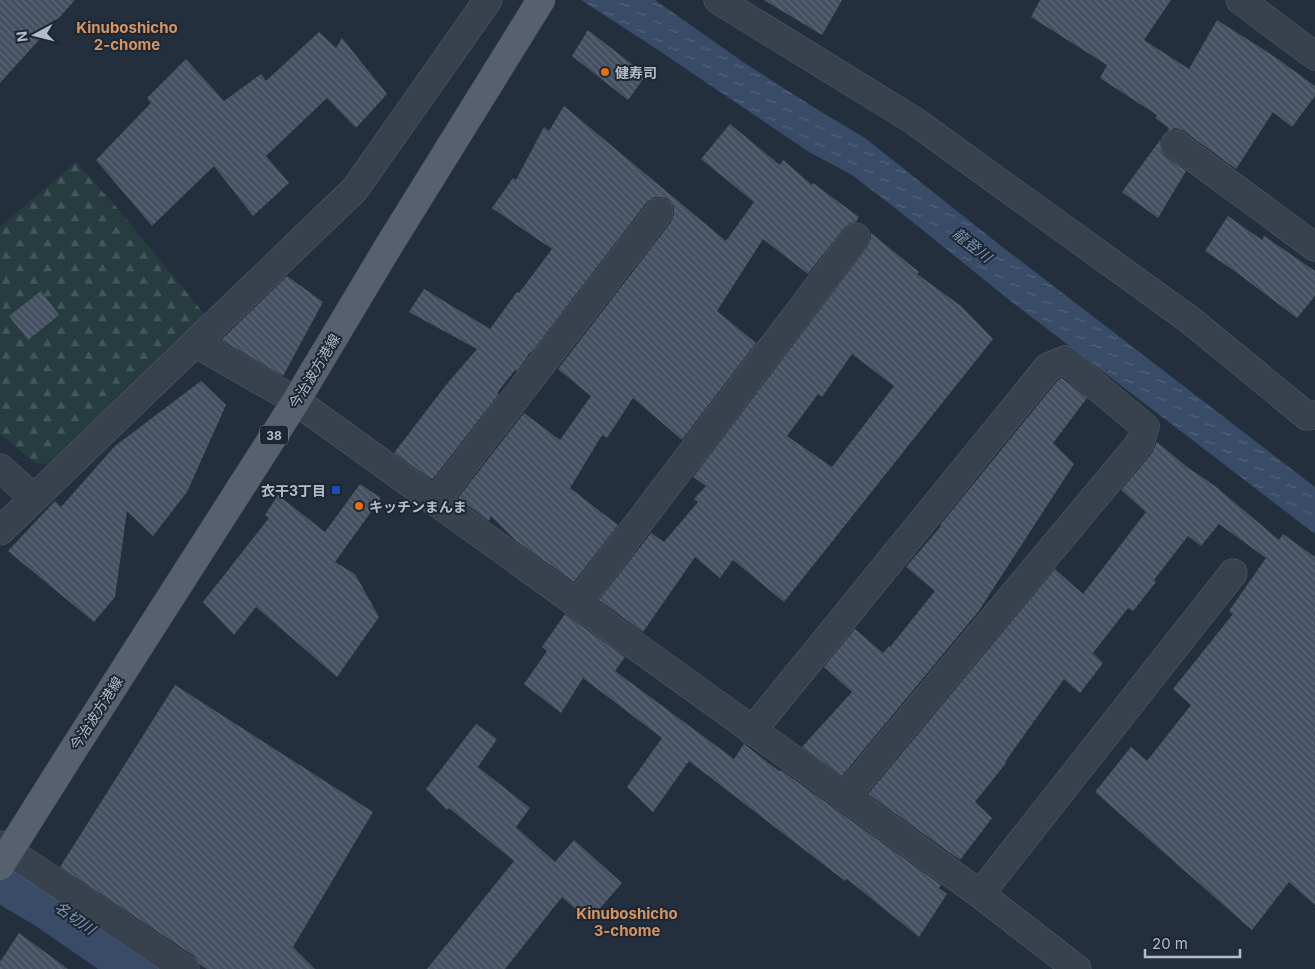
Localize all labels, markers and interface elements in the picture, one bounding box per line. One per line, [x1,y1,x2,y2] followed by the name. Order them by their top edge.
[10,10,60,60] north arrow
[76,18,178,54] district label: Kinuboshicho 2-chome
[13,30,31,43] text: N
[615,64,657,81] place label: 健寿司
[599,66,611,78] marker: 健寿司
[948,224,997,268] water label: 龍登川
[285,331,343,411] street label: 今治波方港線
[260,426,288,444] road number: 38
[261,482,326,499] place label: 衣干3丁目
[330,484,342,496] marker: 衣干3丁目
[369,498,467,515] place label: キッチンまんま
[353,500,365,512] marker: キッチンまんま
[66,673,126,753] street label: 今治波方港線
[51,897,101,940] water label: 名切川
[576,904,678,940] district label: Kinuboshicho 3-chome
[1145,926,1240,958] scale bar
[1152,934,1188,953] text: 20 m

